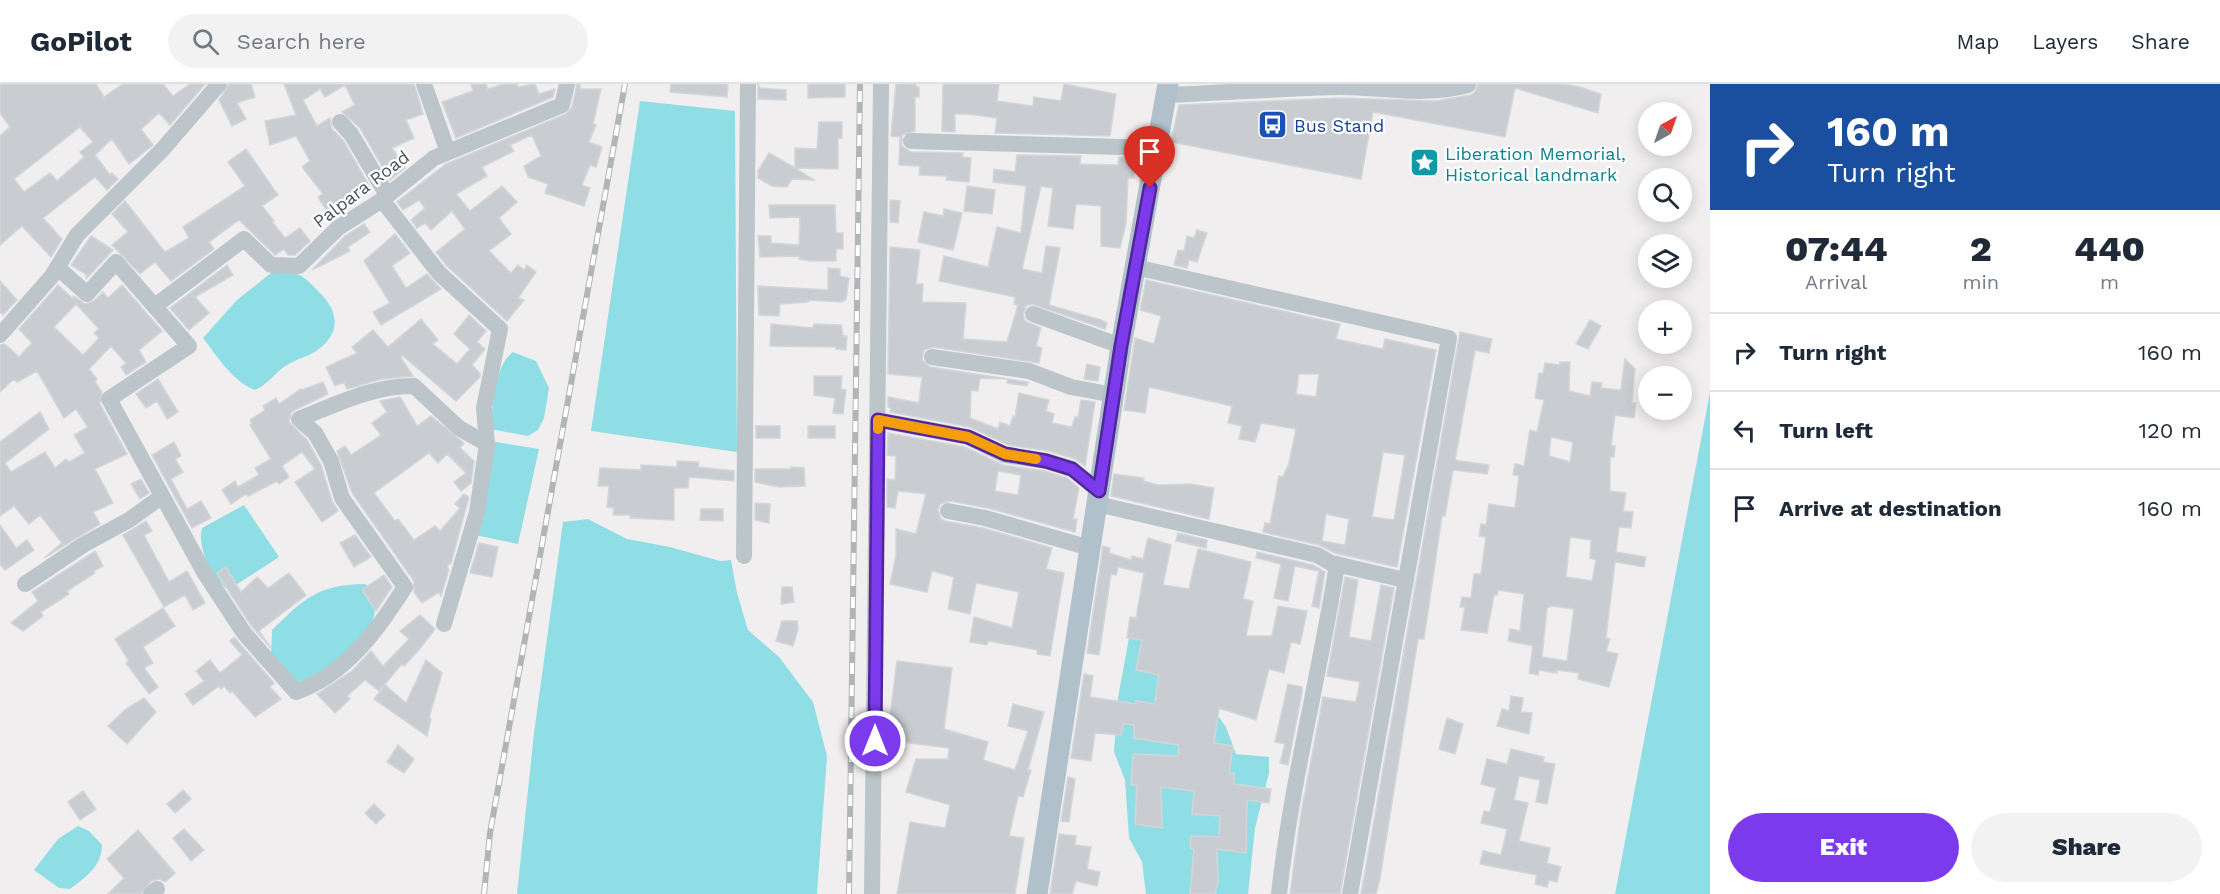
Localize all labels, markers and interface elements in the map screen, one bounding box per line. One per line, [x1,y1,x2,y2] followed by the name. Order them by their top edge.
[168,14,588,68] search box
[30,25,132,58] text: GoPilot
[189,25,222,58] icon: search
[237,29,366,54] text: Search here
[1956,29,1999,54] text: Map
[2032,29,2098,54] text: Layers
[2131,29,2190,54] text: Share
[1638,102,1692,156] north arrow
[1638,102,1692,420] map controls
[1827,107,1950,156] text: 160 m
[1728,108,1806,186] icon: right
[1257,109,1289,141] bus stop icon: Bus Stand
[1294,115,1384,136] place label: Bus Stand
[1124,126,1175,188] pin
[1133,135,1166,168] icon: arrive
[1445,143,1626,185] place label: Liberation Memorial, Historical landmark
[309,146,413,232] street label: Palpara Road
[1408,147,1440,179] place icon: Liberation Memorial, Historical landmark
[1827,157,1956,189] text: Turn right
[1638,168,1692,222] button: search
[1785,228,1887,270] text: 07:44
[1970,228,1992,270] text: 2
[2074,228,2145,270] text: 440
[1638,234,1692,288] button: layers
[1805,270,1867,294] text: Arrival
[1962,270,1999,294] text: min
[2100,270,2119,294] text: m
[1638,300,1692,354] button: +
[1728,336,1761,369] icon: right
[1779,340,1886,365] text: Turn right
[2138,340,2202,365] text: 160 m
[1638,366,1692,420] button: −
[1728,414,1761,447] icon: left
[1779,418,1873,443] text: Turn left
[2138,418,2202,443] text: 120 m
[1728,492,1761,525] icon: arrive
[1779,496,2002,521] text: Arrive at destination
[2138,496,2202,521] text: 160 m
[843,709,907,773] position arrow
[1728,813,1959,882] button: Exit
[1971,813,2202,882] button: Share

